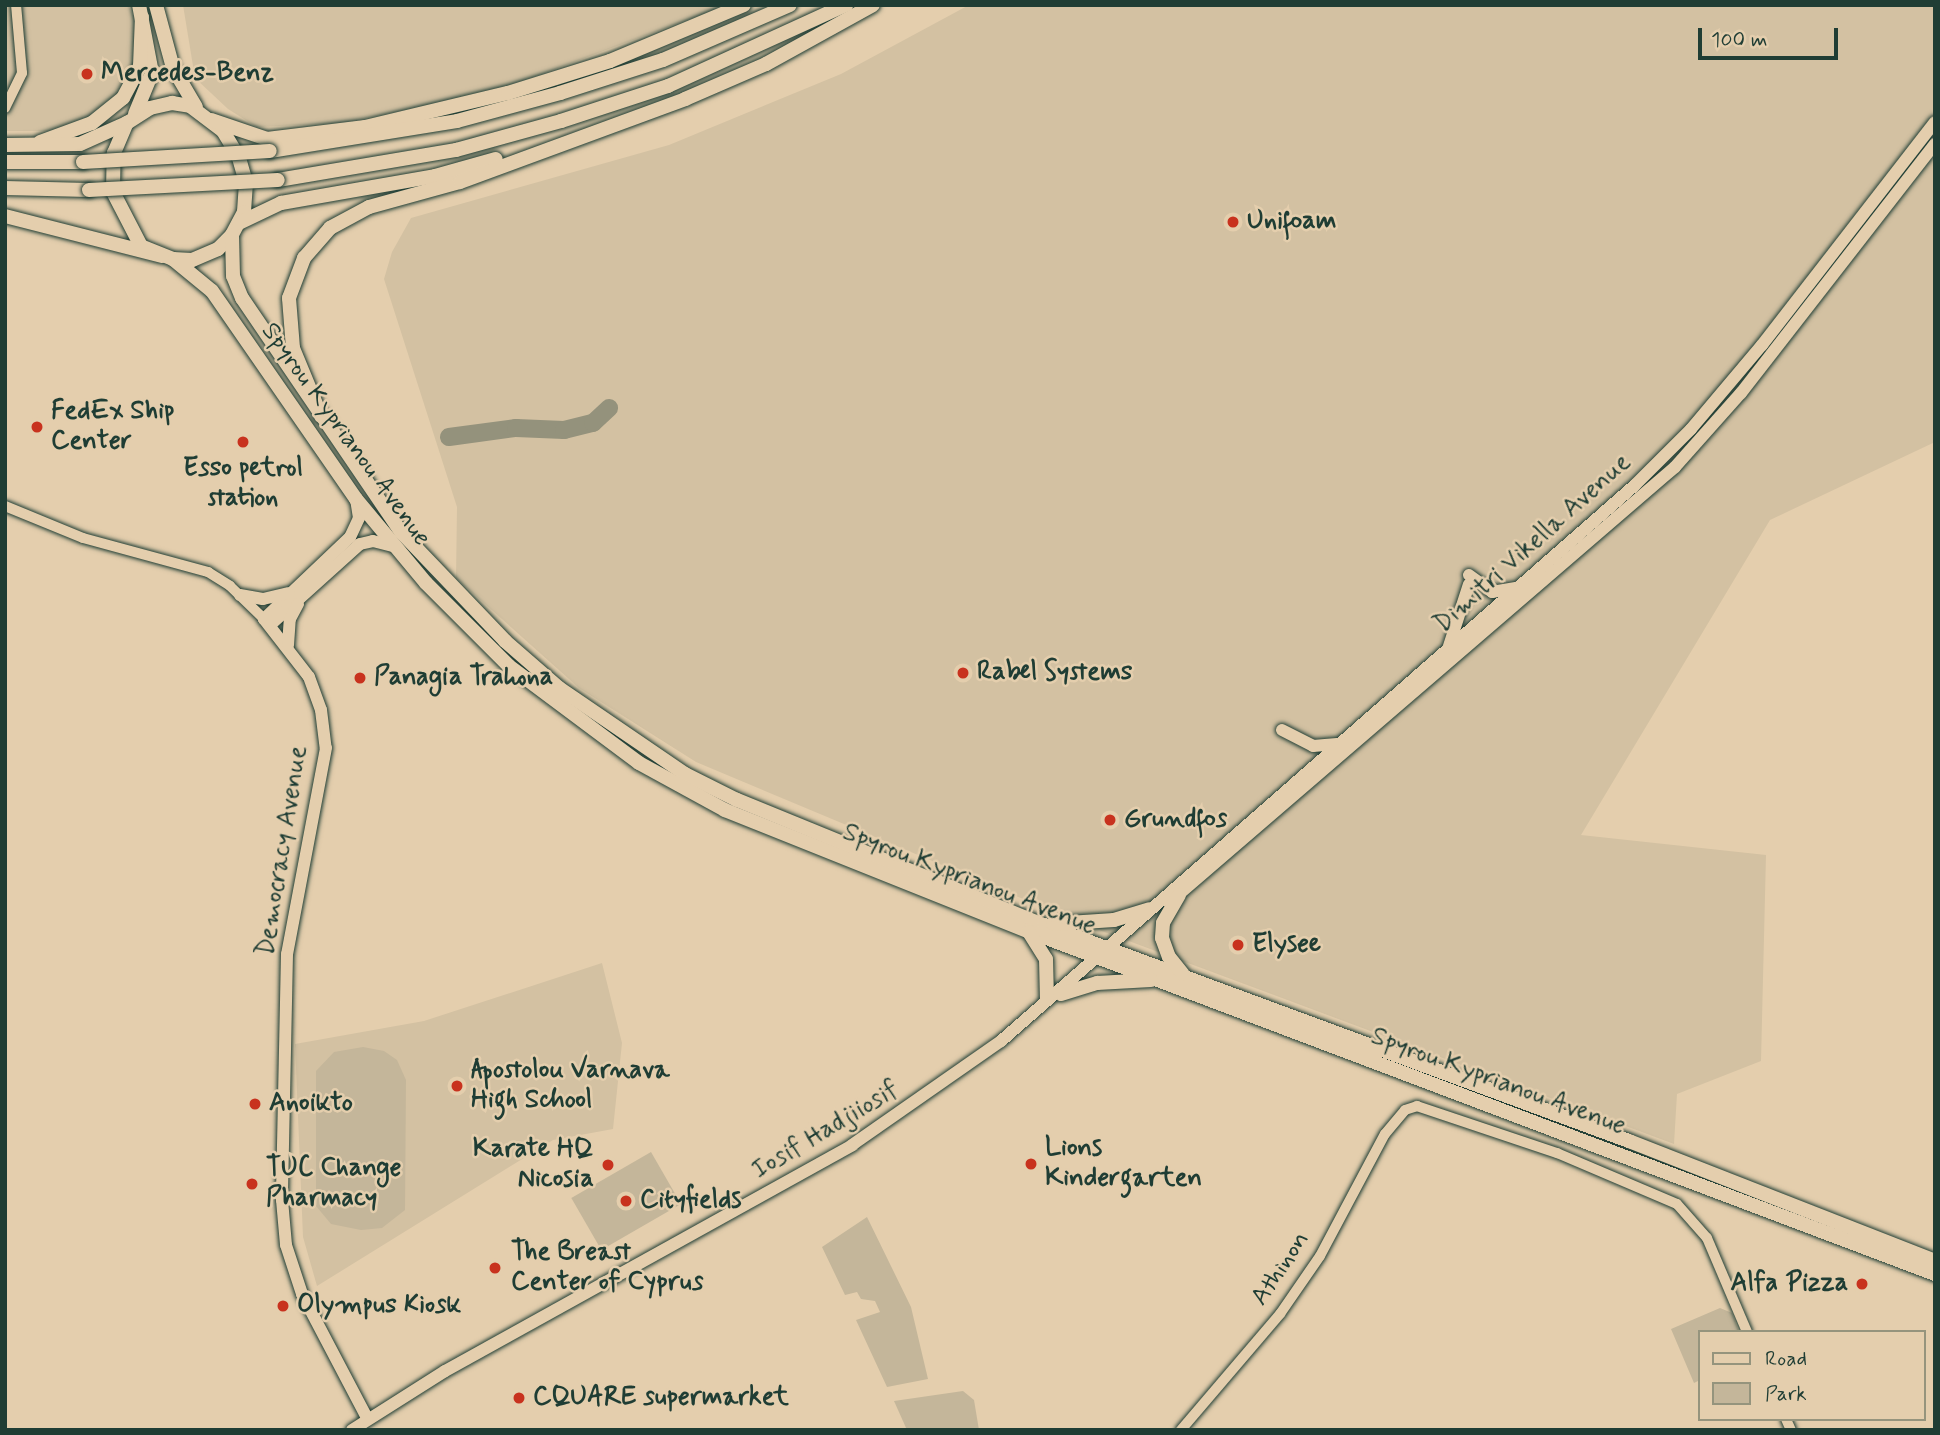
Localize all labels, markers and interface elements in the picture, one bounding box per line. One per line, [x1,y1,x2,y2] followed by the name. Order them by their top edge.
[1702,14,1842,58] scale bar
[1711,26,1767,54] text: 100 m
[101,58,274,90] place label: Mercedes-Benz
[79,66,95,82] marker: Mercedes-Benz
[1247,206,1336,238] place label: Unifoam
[1225,214,1241,230] marker: Unifoam
[252,316,438,554] street label: Spyrou Kyprianou Avenue
[51,396,174,458] place label: FedEx Ship Center
[29,419,45,435] marker: FedEx Ship Center
[235,434,251,450] marker: Esso petrol station
[1428,447,1638,641] street label: Dimitri Vikella Avenue
[185,453,301,514] place label: Esso petrol station
[977,657,1135,689] place label: Rabel Systems
[374,662,555,694] place label: Panagia Trahona
[955,665,971,681] marker: Rabel Systems
[352,670,368,686] marker: Panagia Trahona
[251,744,315,958] street label: Democracy Avenue
[1124,804,1227,836] place label: Grundfos
[1102,812,1118,828] marker: Grundfos
[837,817,1101,943] street label: Spyrou Kyprianou Avenue
[1252,929,1321,961] place label: Elysee
[1230,937,1246,953] marker: Elysee
[1365,1021,1631,1143] street label: Spyrou Kyprianou Avenue
[471,1055,670,1116] place label: Apostolou Varnava High School
[748,1075,904,1187] street label: Iosif Hadjiiosif
[449,1078,465,1094] marker: Apostolou Varnava High School
[269,1088,353,1120] place label: Anoikto
[247,1096,263,1112] marker: Anoikto
[1045,1133,1202,1194] place label: Lions Kindergarten
[473,1134,594,1196] place label: Karate HQ Nicosia
[266,1153,409,1214] place label: TUC Change Pharmacy
[1023,1156,1039,1172] marker: Lions Kindergarten
[600,1157,616,1173] marker: Karate HQ Nicosia
[244,1176,260,1192] marker: TUC Change Pharmacy
[640,1185,741,1217] place label: Cityfields
[618,1193,634,1209] marker: Cityfields
[1245,1226,1317,1312] street label: Athinon
[511,1237,705,1298] place label: The Breast Center of Cyprus
[485,1258,505,1278] marker: The Breast Center of Cyprus
[1733,1268,1848,1300] place label: Alfa Pizza
[1854,1276,1870,1292] marker: Alfa Pizza
[297,1290,463,1322] place label: Olympus Kiosk
[275,1298,291,1314] marker: Olympus Kiosk
[1699,1330,1926,1421] legend
[1765,1345,1807,1373] text: Road
[1765,1380,1807,1408] text: Park
[533,1382,789,1414] place label: CQUARE supermarket
[511,1390,527,1406] marker: CQUARE supermarket

